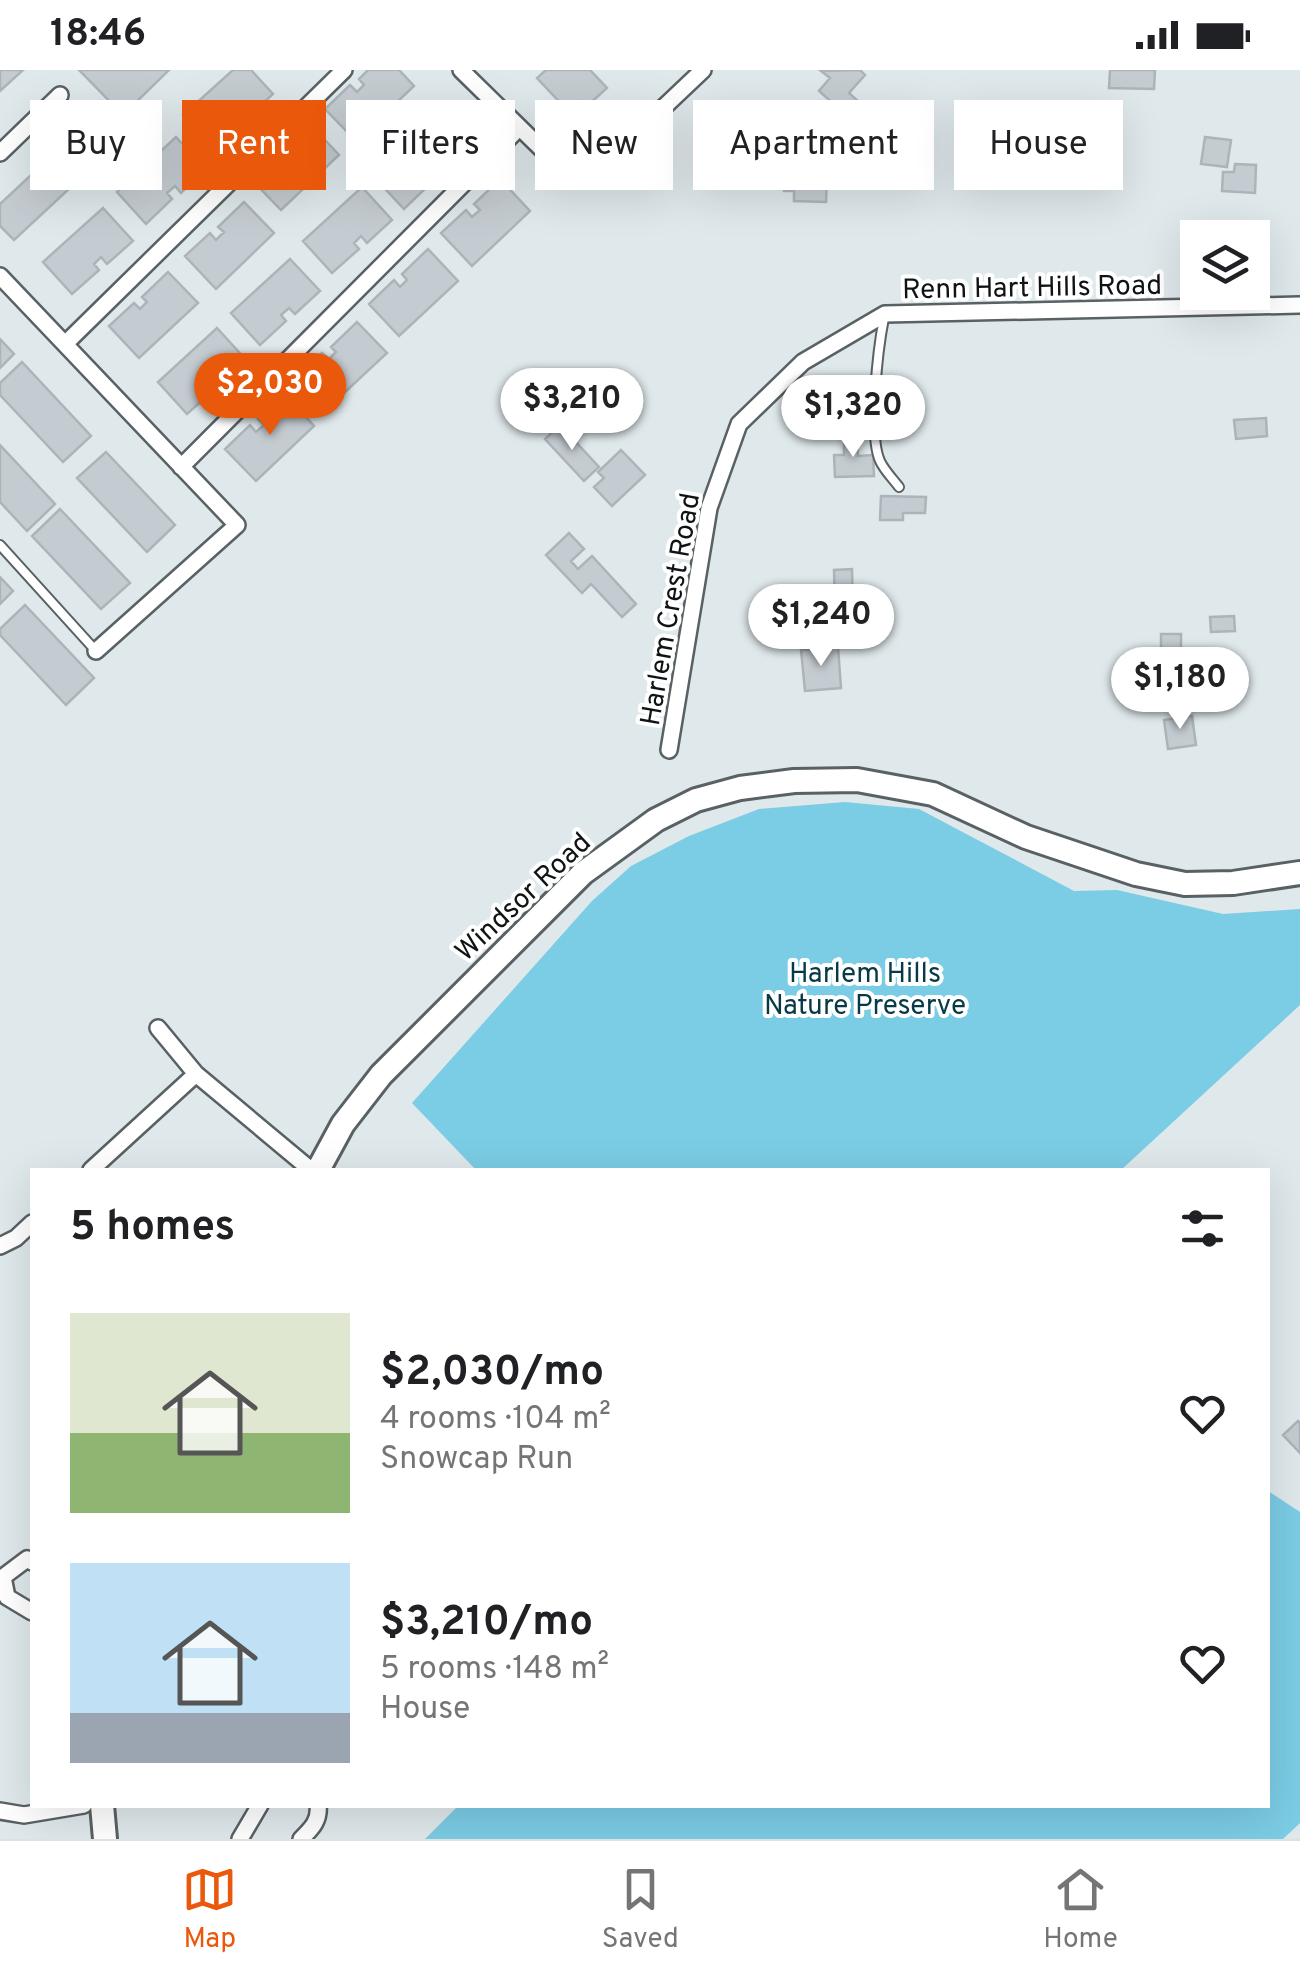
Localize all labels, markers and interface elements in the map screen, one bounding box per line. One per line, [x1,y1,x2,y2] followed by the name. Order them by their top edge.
[50,11,146,60] text: 18:46
[30,100,162,190] chip: Buy
[182,100,326,190] chip: Rent
[346,100,515,190] chip: Filters
[535,100,673,190] chip: New
[693,100,934,190] chip: Apartment
[954,100,1123,190] chip: House
[1180,220,1270,310] map controls
[1180,220,1270,310] button: layers
[902,269,1162,309] street label: Renn Hart Hills Road
[189,353,351,438] pin: $2,030
[216,365,324,405] text: $2,030
[491,368,653,453] pin: $3,210
[772,375,934,460] pin: $1,320
[522,380,622,420] text: $3,210
[803,387,903,427] text: $1,320
[634,490,710,729] street label: Harlem Crest Road
[740,584,902,669] pin: $1,240
[770,596,872,636] text: $1,240
[1099,647,1261,732] pin: $1,180
[1133,659,1227,699] text: $1,180
[448,826,600,970] street label: Windsor Road
[764,957,966,1025] park label: Harlem Hills Nature Preserve
[1175,1201,1230,1256] icon: filters
[70,1202,235,1255] text: 5 homes
[380,1347,604,1400] text: $2,030/mo
[150,1353,270,1473] icon: home
[1175,1386,1230,1441] icon: heart
[380,1400,611,1440] text: 4 rooms · 104 m²
[380,1440,573,1480] text: Snowcap Run
[380,1597,593,1650] text: $3,210/mo
[150,1603,270,1723] icon: home
[1175,1636,1230,1691] icon: heart
[380,1650,609,1690] text: 5 rooms · 148 m²
[380,1690,470,1730] text: House
[182,1862,237,1958] tab: Map
[602,1862,679,1958] tab: Saved
[1043,1862,1118,1958] tab: Home

